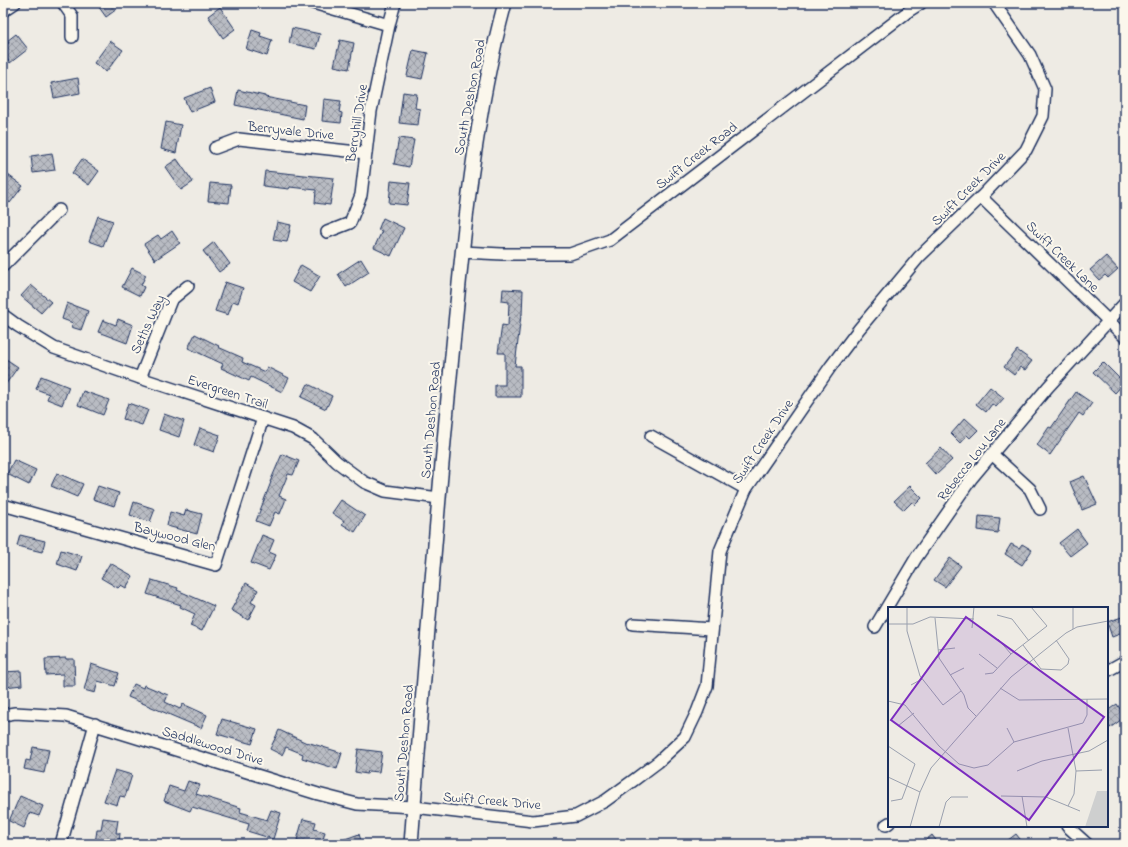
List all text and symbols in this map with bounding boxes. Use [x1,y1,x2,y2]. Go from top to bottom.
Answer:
street label: South Deshon Road [449,37,492,157]
street label: Berryhill Drive [341,82,375,165]
street label: Berryvale Drive [246,116,336,148]
street label: Swift Creek Road [651,117,743,195]
street label: Swift Creek Drive [927,146,1012,231]
street label: Swift Creek Lane [1021,217,1104,298]
street label: Seths Way [125,291,172,358]
street label: South Deshon Road [416,361,447,480]
street label: Evergreen Trail [184,370,270,416]
street label: Swift Creek Drive [727,395,800,488]
street label: Rebecca Lou Lane [933,413,1012,506]
street label: Baywood Glen [130,517,218,559]
inset map [888,607,1108,827]
street label: South Deshon Road [389,684,420,803]
street label: Saddlewood Drive [159,721,267,772]
street label: Swift Creek Drive [442,787,542,816]

